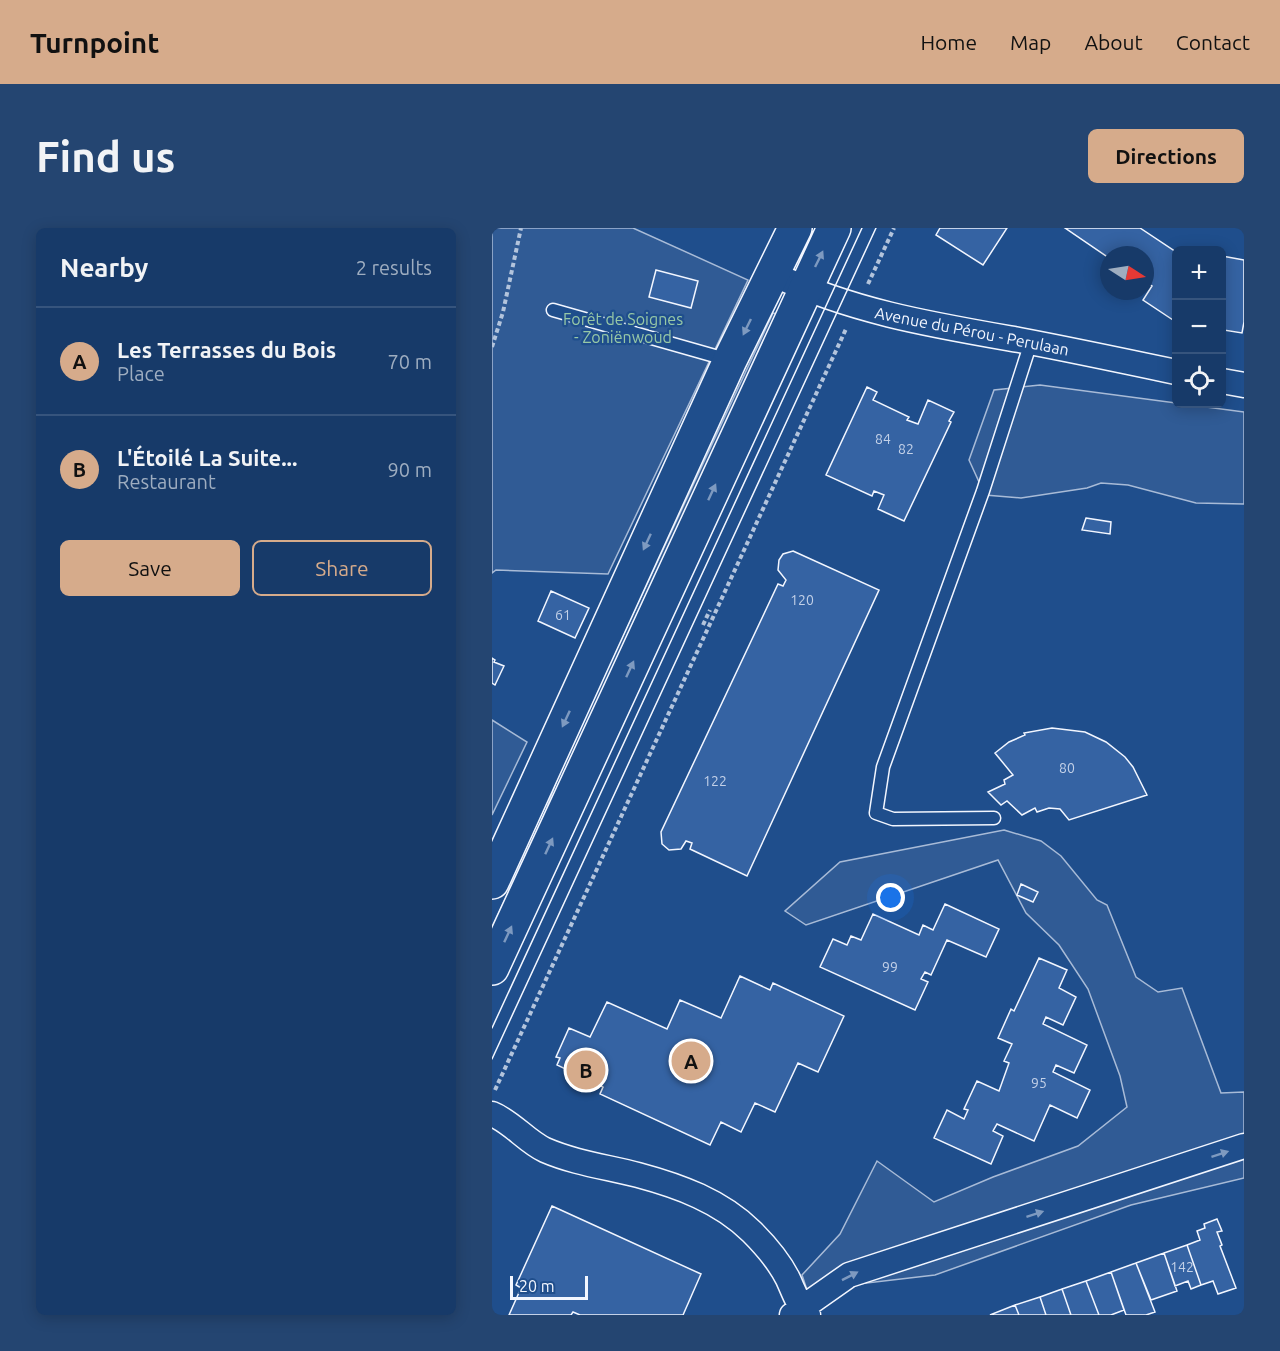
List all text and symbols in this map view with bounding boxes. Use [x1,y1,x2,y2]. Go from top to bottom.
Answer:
text: Turnpoint [30,27,159,58]
text: Home [920,30,977,54]
text: Map [1010,30,1051,54]
text: About [1084,30,1143,54]
text: Contact [1176,30,1250,54]
button: Directions [1088,129,1244,183]
text: Find us [36,133,175,180]
north arrow [1100,246,1154,300]
map controls [1172,246,1226,408]
button: + [1172,246,1226,300]
one-way arrow [815,250,824,267]
text: Nearby [60,253,148,282]
text: 2 results [356,256,432,279]
button: − [1172,300,1226,354]
street label: Avenue du Pérou - Perulaan [873,303,1071,359]
park label: Forêt de Soignes - Zoniënwoud [563,310,683,346]
one-way arrow [742,318,752,335]
text: Les Terrasses du Bois [117,337,336,362]
text: A [72,350,87,373]
text: 70 m [388,350,432,373]
button: locate [1172,354,1226,408]
text: Place [117,362,165,385]
house number: 84 [875,431,891,447]
house number: 82 [898,441,914,457]
text: L'Étoilé La Suite... [117,445,297,470]
text: B [73,458,86,481]
text: 90 m [388,458,432,481]
text: Restaurant [117,470,216,493]
one-way arrow [707,484,716,501]
one-way arrow [642,533,652,551]
button: Save [60,540,240,596]
button: Share [252,540,432,596]
house number: 120 [790,592,814,608]
house number: 61 [555,607,571,623]
one-way arrow [626,661,635,678]
one-way arrow [561,710,570,727]
house number: 80 [1059,760,1075,776]
house number: 122 [703,773,727,789]
one-way arrow [544,838,553,855]
your location [876,883,905,912]
one-way arrow [503,924,513,942]
house number: 99 [882,959,898,975]
pin: A [672,1038,710,1084]
pin: B [566,1048,605,1092]
house number: 95 [1031,1075,1047,1091]
one-way arrow [1211,1149,1229,1158]
one-way arrow [1026,1209,1044,1218]
house number: 142 [1170,1259,1194,1275]
one-way arrow [842,1271,859,1281]
scale bar [510,1273,588,1300]
text: 20 m [519,1277,555,1295]

